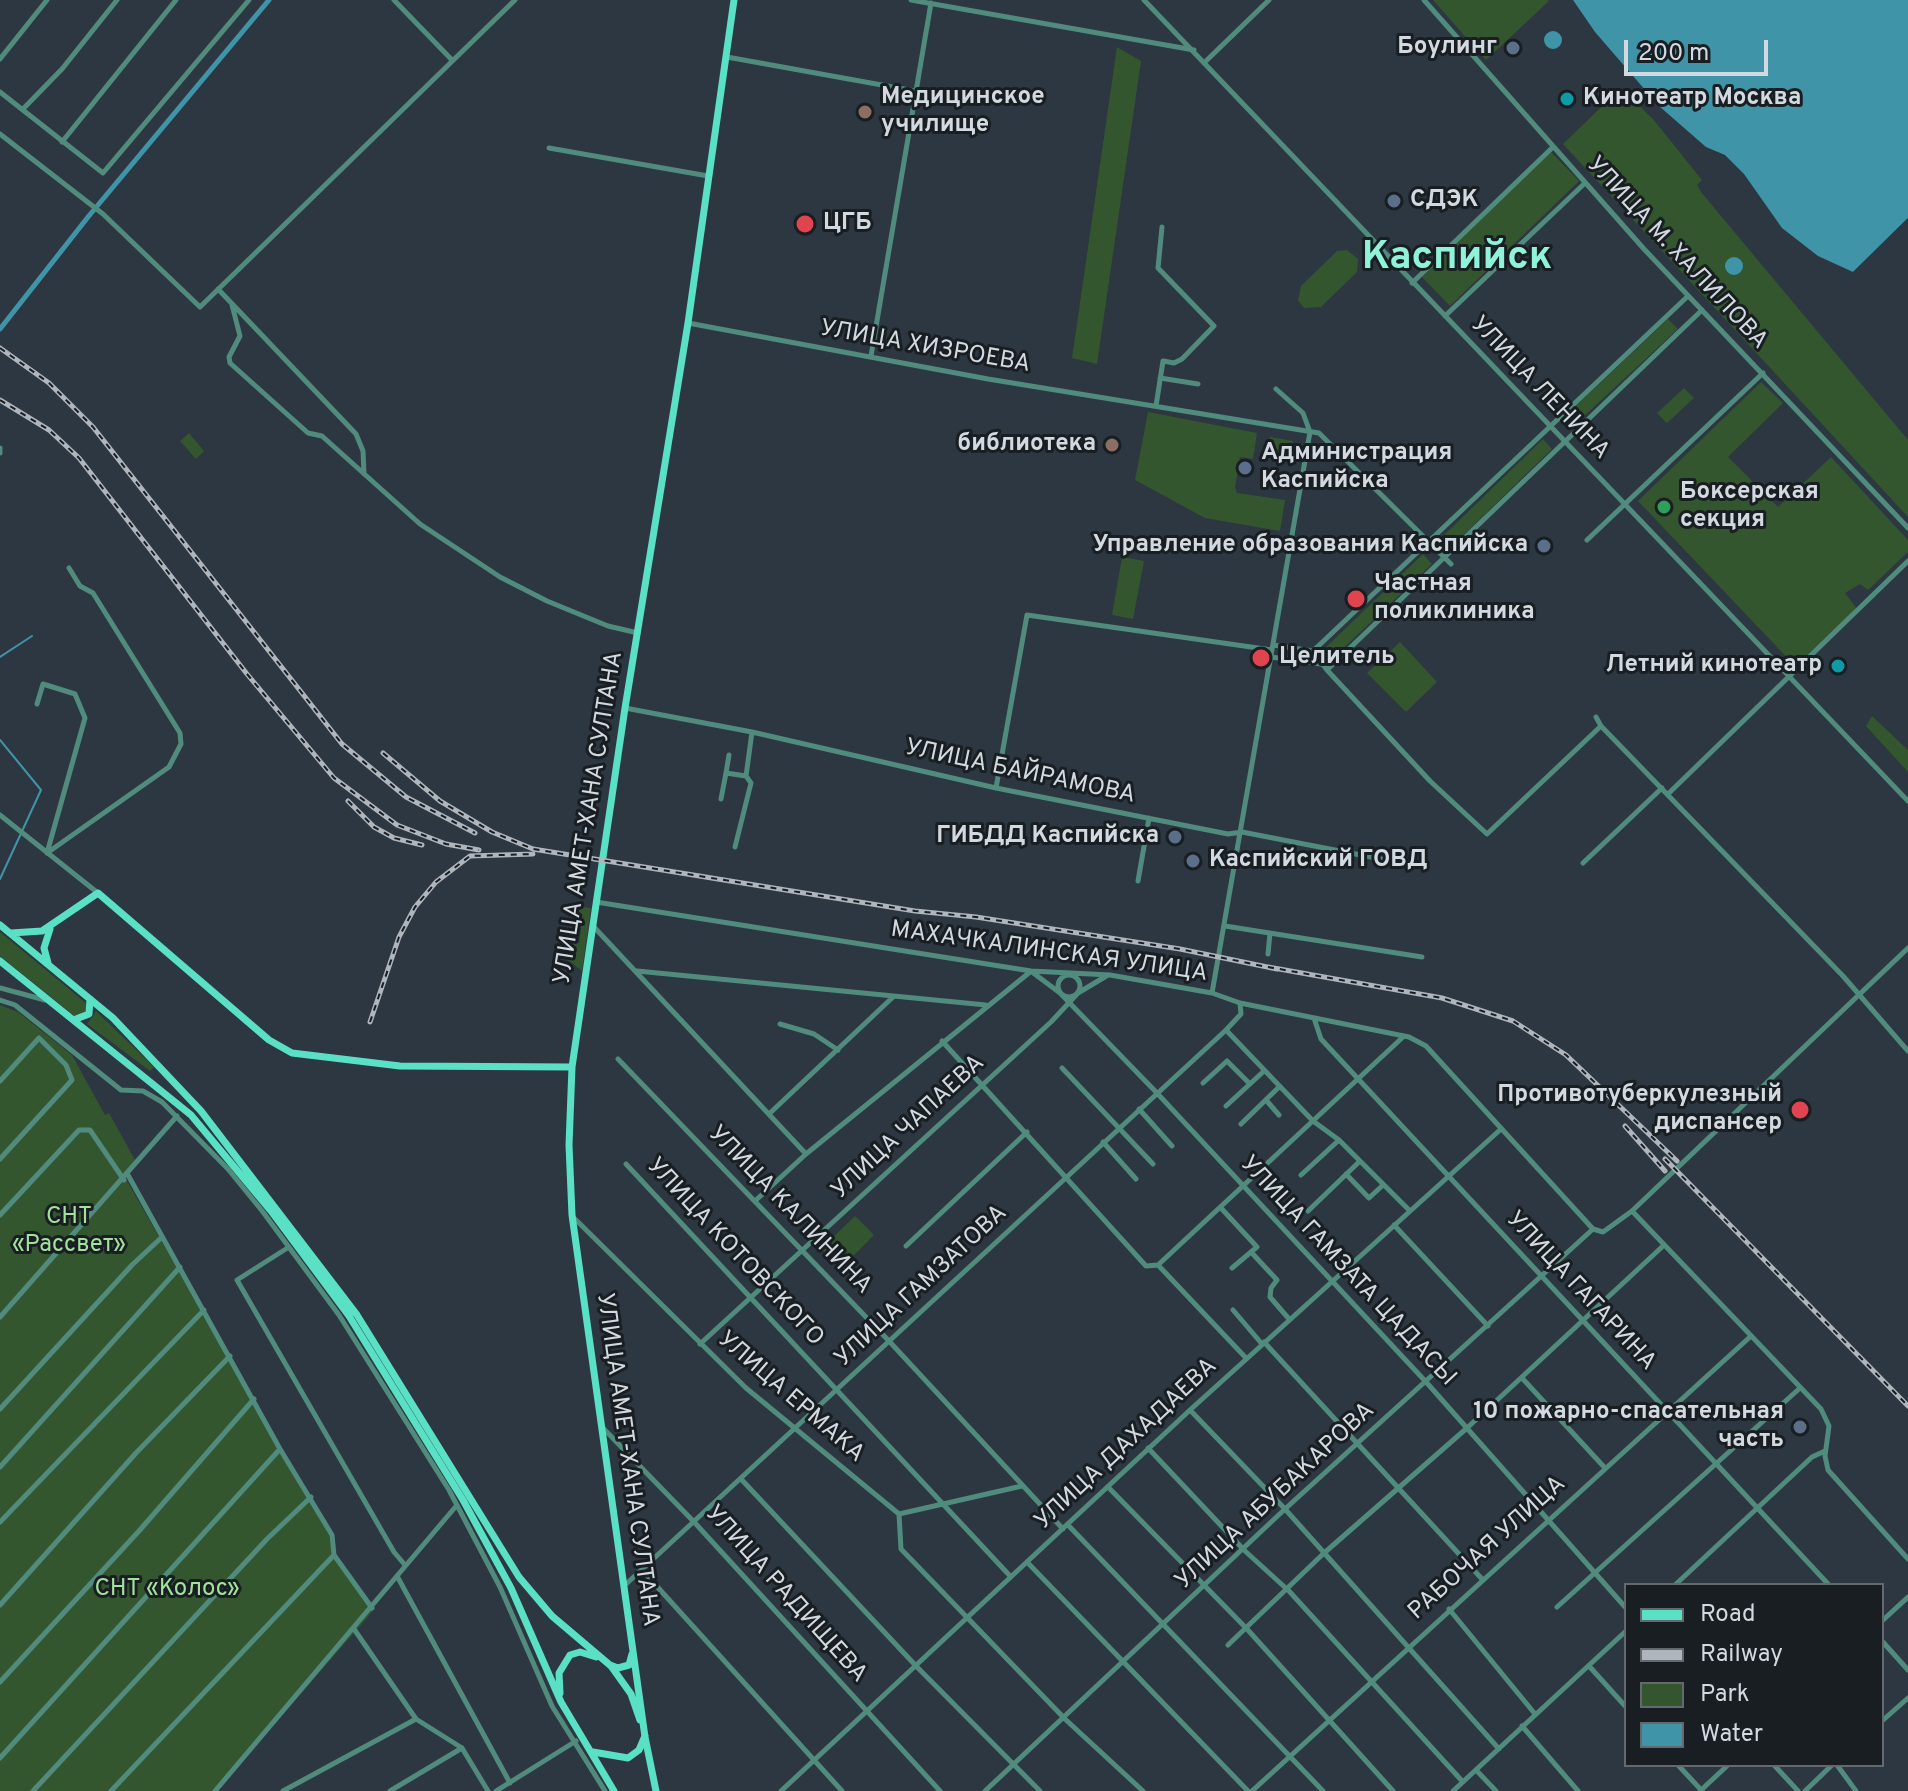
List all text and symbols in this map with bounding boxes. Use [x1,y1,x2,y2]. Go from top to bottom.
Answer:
scale bar [1628,24,1772,74]
place label: Боулинг [1397,34,1497,62]
marker: Боулинг [1504,39,1522,57]
text: 200 m [1638,39,1709,69]
place label: Медицинское училище [881,84,1045,140]
place label: Кинотеатр Москва [1583,85,1801,113]
marker: Кинотеатр Москва [1558,90,1576,108]
marker: Медицинское училище [856,103,874,121]
street label: УЛИЦА М. ХАЛИЛОВА [1579,152,1773,356]
place label: СДЭК [1410,187,1478,215]
marker: СДЭК [1385,192,1403,210]
place label: ЦГБ [823,210,872,238]
marker: ЦГБ [794,213,816,235]
district label: Каспийск [1362,236,1552,284]
street label: УЛИЦА ЛЕНИНА [1463,311,1615,467]
street label: УЛИЦА ХИЗРОЕВА [818,315,1032,381]
place label: библиотека [958,431,1096,459]
marker: библиотека [1103,436,1121,454]
place label: Администрация Каспийска [1261,440,1452,496]
marker: Администрация Каспийска [1236,459,1254,477]
place label: Боксерская секция [1680,479,1819,535]
marker: Боксерская секция [1655,498,1673,516]
place label: Управление образования Каспийска [1092,532,1528,560]
marker: Управление образования Каспийска [1535,537,1553,555]
place label: Частная поликлиника [1374,571,1535,627]
marker: Частная поликлиника [1345,588,1367,610]
place label: Целитель [1279,644,1395,672]
marker: Целитель [1250,647,1272,669]
street label: УЛИЦА АМЕТ-ХАНА СУЛТАНА [549,650,631,986]
place label: Летний кинотеатр [1606,652,1822,680]
marker: Летний кинотеатр [1829,657,1847,675]
street label: УЛИЦА БАЙРАМОВА [902,735,1138,811]
place label: ГИБДД Каспийска [936,823,1159,851]
marker: ГИБДД Каспийска [1166,828,1184,846]
place label: Каспийский ГОВД [1209,847,1427,875]
marker: Каспийский ГОВД [1184,852,1202,870]
street label: МАХАЧКАЛИНСКАЯ УЛИЦА [889,917,1209,989]
street label: УЛИЦА ЧАПАЕВА [827,1050,991,1206]
place label: Противотуберкулезный диспансер [1497,1082,1782,1138]
marker: Противотуберкулезный диспансер [1789,1099,1811,1121]
street label: УЛИЦА КАЛИНИНА [701,1121,877,1301]
street label: УЛИЦА ГАМЗАТА ЦАДАСЫ [1233,1151,1461,1393]
street label: УЛИЦА КОТОВСКОГО [639,1153,829,1353]
street label: УЛИЦА ГАМЗАТОВА [830,1200,1014,1374]
park label: СНТ «Рассвет» [12,1204,126,1260]
street label: УЛИЦА ГАГАРИНА [1499,1206,1661,1378]
street label: УЛИЦА АМЕТ-ХАНА СУЛТАНА [588,1291,664,1629]
street label: УЛИЦА ЕРМАКА [711,1326,869,1470]
street label: УЛИЦА ДАХАДАЕВА [1030,1353,1224,1537]
street label: УЛИЦА АБУБАКАРОВА [1171,1397,1381,1597]
place label: 10 пожарно-спасательная часть [1473,1399,1784,1455]
marker: 10 пожарно-спасательная часть [1791,1418,1809,1436]
street label: РАБОЧАЯ УЛИЦА [1403,1471,1573,1627]
street label: УЛИЦА РАДИЩЕВА [698,1500,872,1690]
park label: СНТ «Колос» [94,1576,240,1604]
legend [1624,1583,1884,1767]
text: Road [1700,1600,1756,1630]
text: Railway [1700,1640,1783,1670]
text: Park [1700,1680,1750,1710]
text: Water [1700,1720,1763,1750]

